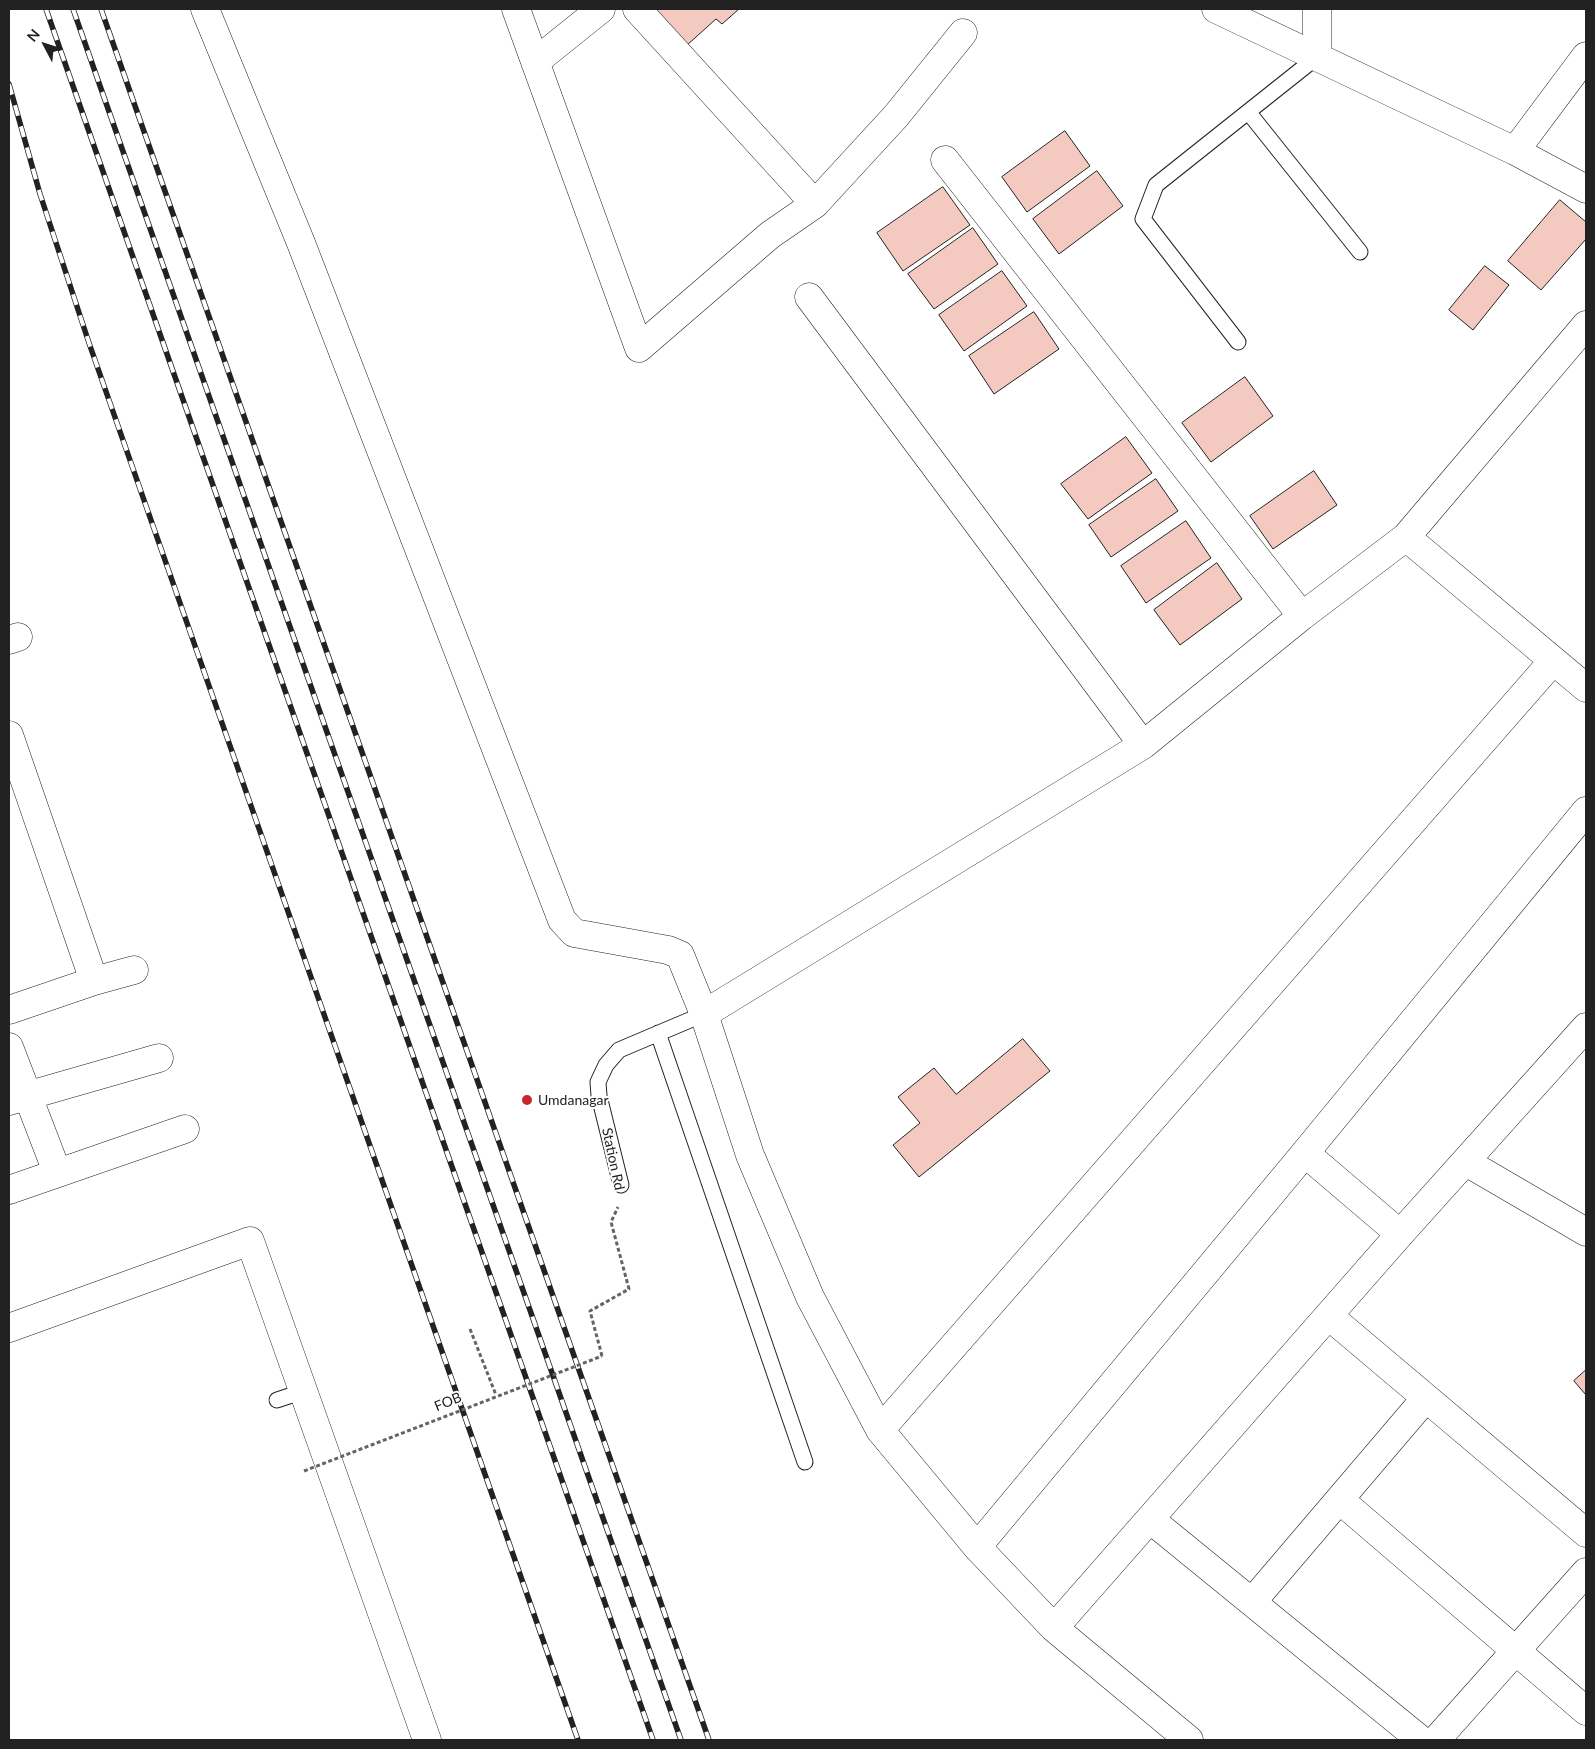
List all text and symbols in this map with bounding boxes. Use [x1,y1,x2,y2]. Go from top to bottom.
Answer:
north arrow [20,20,70,70]
text: N [23,25,43,45]
place label: Umdanagar [538,1092,609,1108]
marker: Umdanagar [520,1093,534,1107]
street label: Station Rd [598,1126,628,1192]
street label: FOB [432,1389,464,1415]

